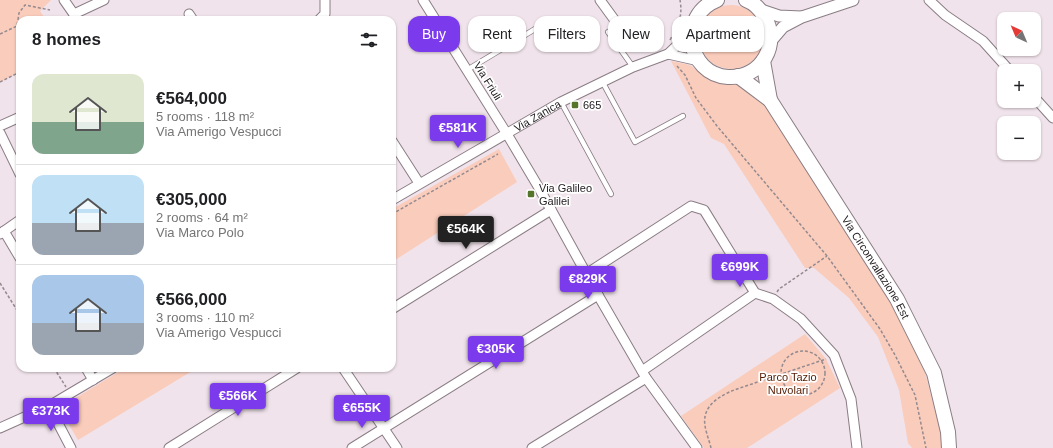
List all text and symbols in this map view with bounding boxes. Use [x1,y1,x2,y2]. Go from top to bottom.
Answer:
north arrow [997,12,1041,56]
map controls [997,12,1041,160]
chip: Buy [408,16,460,52]
chip: Rent [468,16,526,52]
chip: Filters [534,16,600,52]
chip: New [608,16,664,52]
chip: Apartment [672,16,764,52]
icon: filters [358,29,380,51]
text: 8 homes [32,30,101,49]
street label: Via Friuli [472,60,504,102]
button: + [997,64,1041,108]
text: €564,000 [156,89,227,108]
icon: home [64,90,112,138]
street label: Via Zanica [512,97,564,134]
place label: 665 [583,99,601,111]
marker: 665 [570,100,580,110]
text: 5 rooms · 118 m² [156,109,254,124]
pin: €581K [430,115,486,149]
button: − [997,116,1041,160]
text: €581K [439,120,477,135]
text: Via Amerigo Vespucci [156,124,282,139]
place label: Via Galileo Galilei [539,182,592,207]
marker: Via Galileo Galilei [526,189,536,199]
text: €305,000 [156,190,227,209]
icon: home [64,191,112,239]
text: 2 rooms · 64 m² [156,210,248,225]
street label: Via Circonvallazione Est [840,214,912,321]
pin: €564K [438,216,494,250]
text: €564K [447,221,485,236]
text: Via Marco Polo [156,225,244,240]
pin: €699K [712,254,768,288]
text: €699K [721,259,759,274]
pin: €829K [560,266,616,300]
text: €829K [569,271,607,286]
text: €566,000 [156,290,227,309]
icon: home [64,291,112,339]
text: 3 rooms · 110 m² [156,310,254,325]
text: Via Amerigo Vespucci [156,325,282,340]
pin: €305K [468,336,524,370]
text: €305K [477,341,515,356]
park label: Parco Tazio Nuvolari [759,371,817,396]
pin: €566K [210,383,266,417]
text: €566K [219,388,257,403]
pin: €655K [334,395,390,429]
pin: €373K [23,398,79,432]
text: €655K [343,400,381,415]
text: €373K [32,403,70,418]

